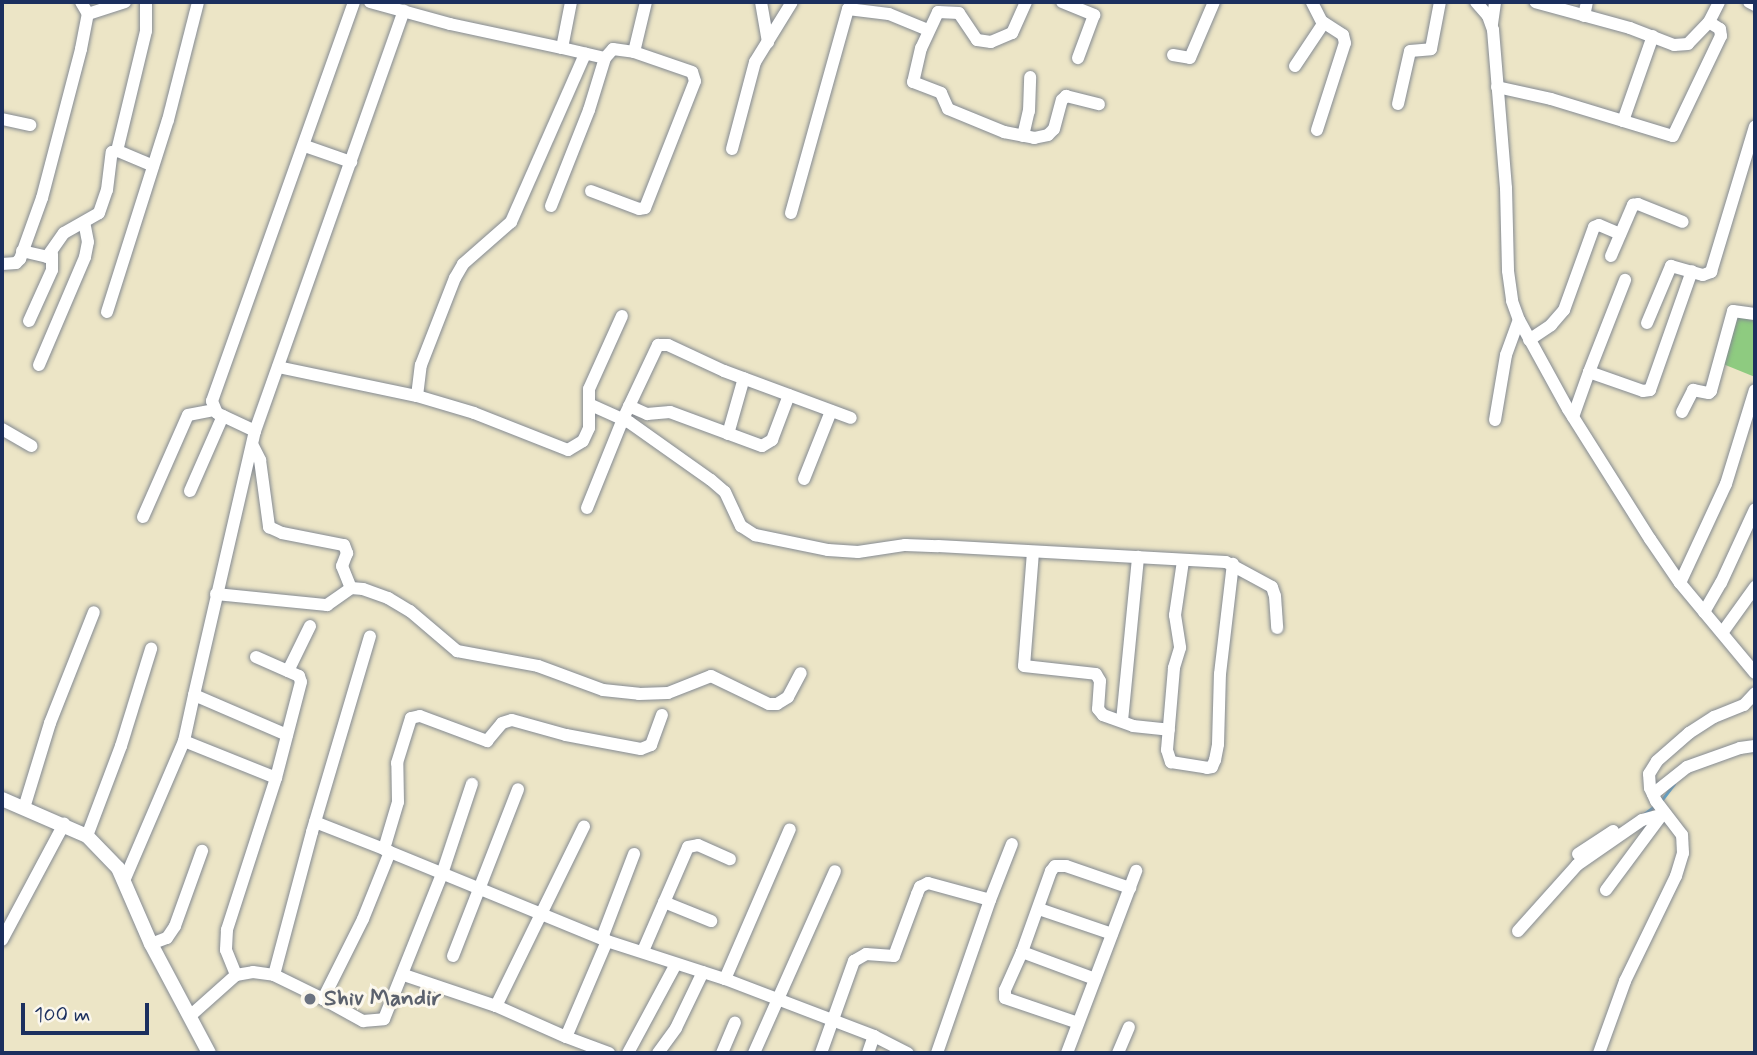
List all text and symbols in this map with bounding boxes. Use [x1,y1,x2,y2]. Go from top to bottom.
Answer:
place label: Shiv Mandir [324,985,442,1013]
scale bar [24,988,152,1032]
marker: Shiv Mandir [302,991,318,1007]
text: 100 m [34,1001,90,1029]

